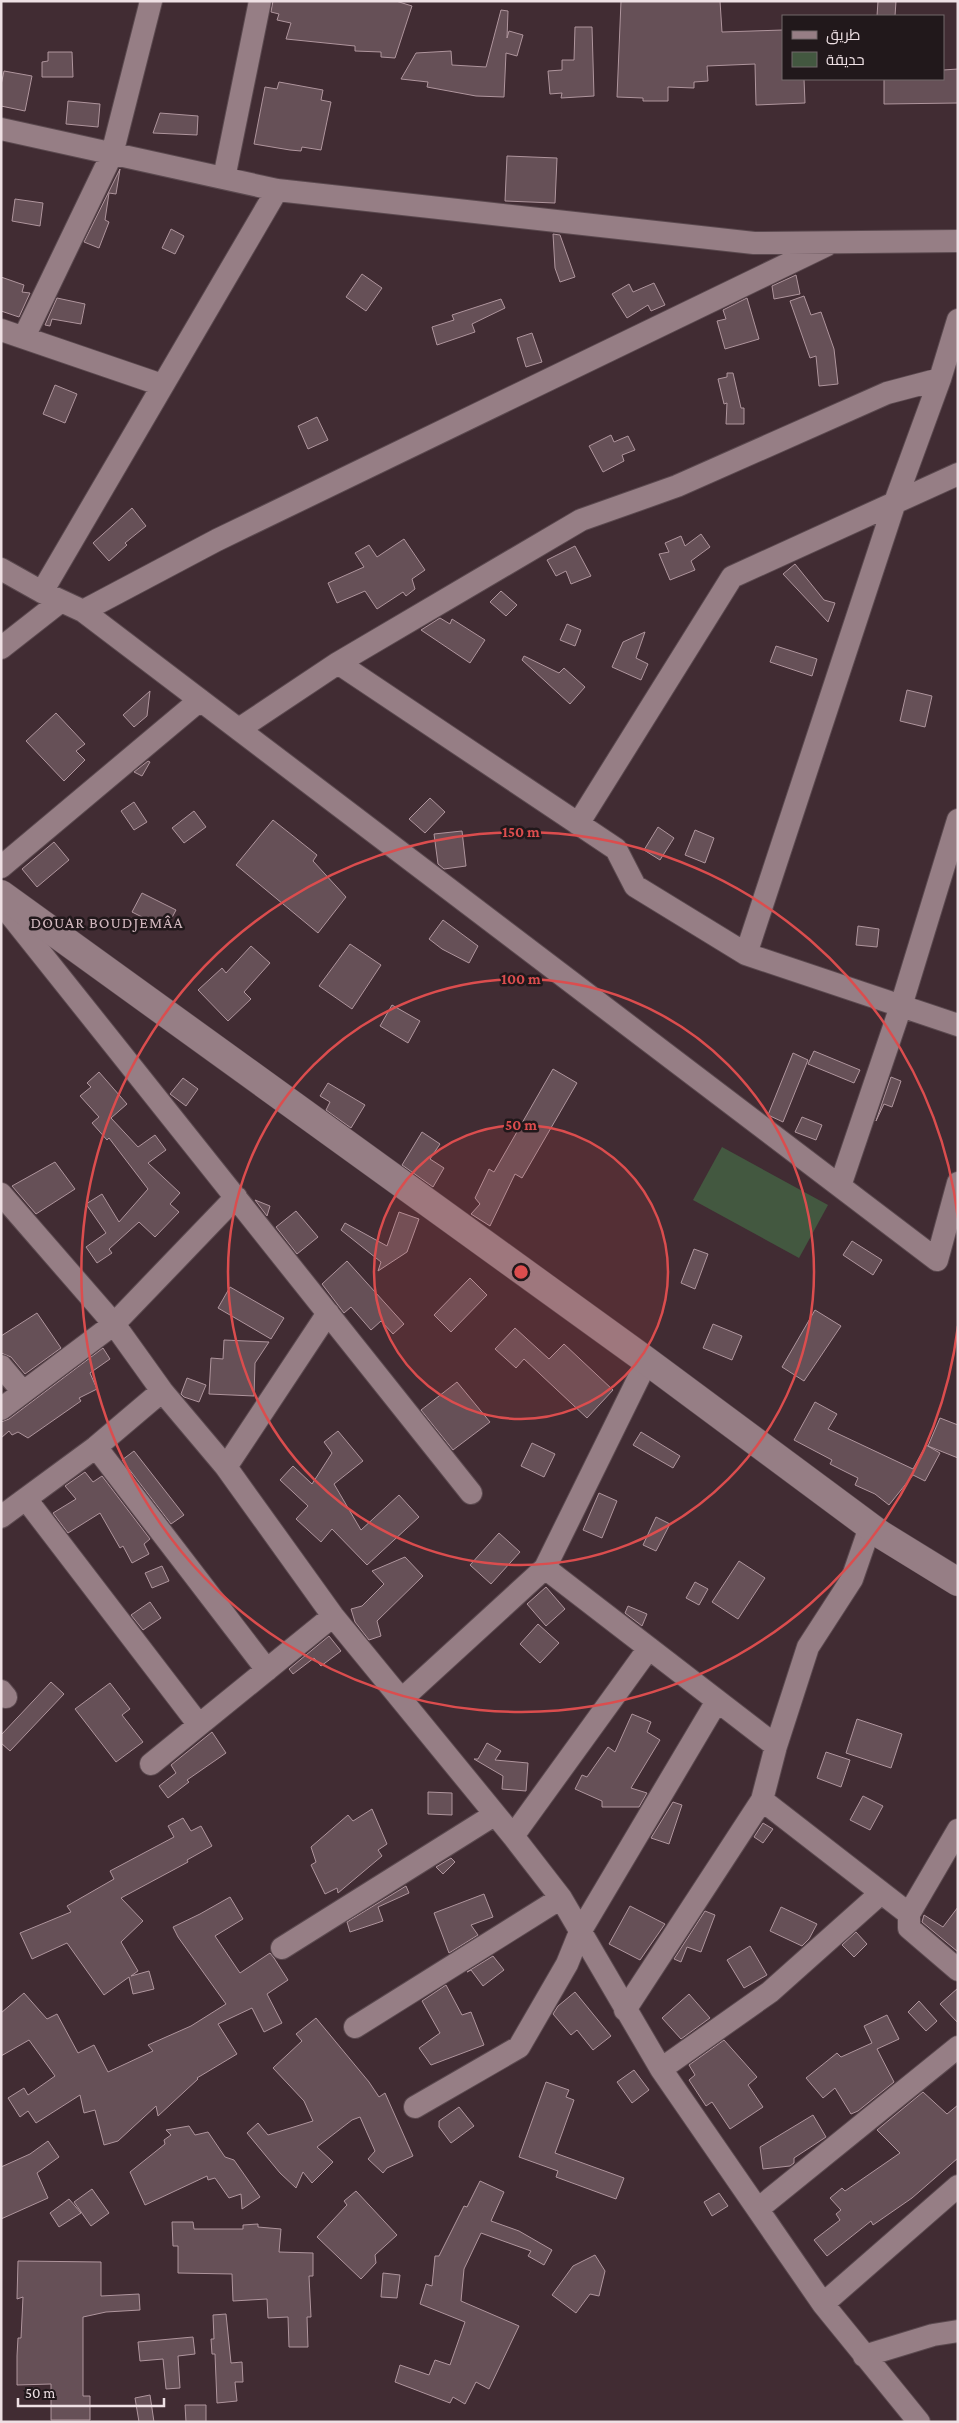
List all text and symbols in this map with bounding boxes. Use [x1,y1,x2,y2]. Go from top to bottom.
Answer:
legend [782,15,944,80]
text: طريق [826,27,860,45]
text: حديقة [826,52,865,68]
text: 150 m [502,824,540,840]
district label: DOUAR BOUDJEMÂA [31,914,183,932]
text: 100 m [501,971,541,987]
text: 50 m [505,1117,537,1133]
centre of rings [512,1263,530,1281]
scale bar [18,2376,164,2408]
text: 50 m [25,2385,55,2401]

